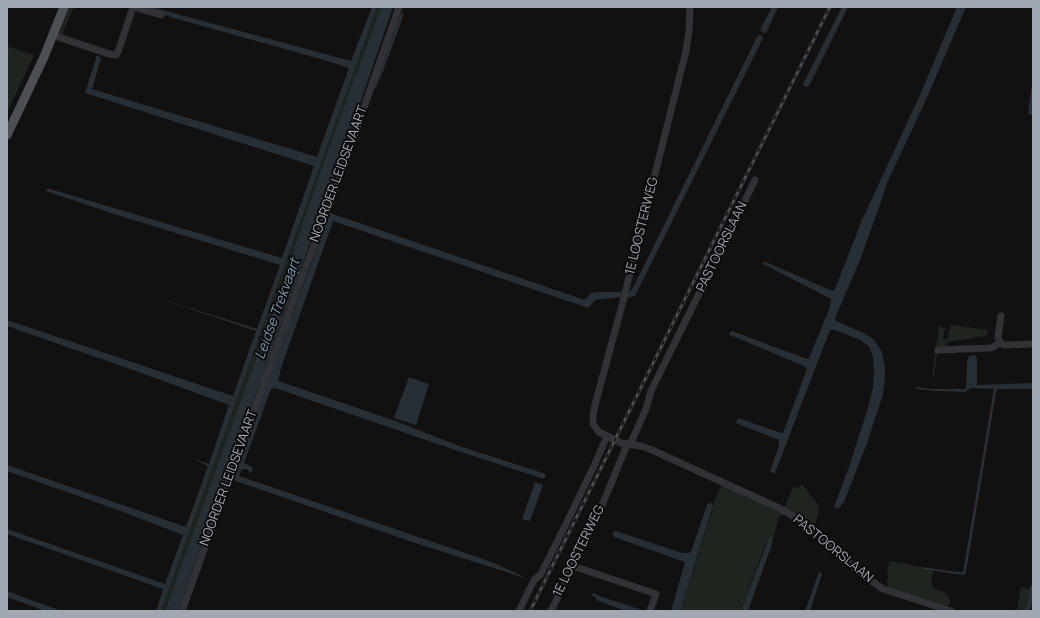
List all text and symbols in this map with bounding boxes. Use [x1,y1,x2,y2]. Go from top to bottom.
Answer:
street label: NOORDER LEIDSEVAART [307,104,371,244]
street label: 1E LOOSTERWEG [622,176,662,276]
street label: PASTOORSLAAN [693,199,751,295]
water label: Leidse Trekvaart [252,256,304,362]
street label: NOORDER LEIDSEVAART [197,408,261,548]
street label: 1E LOOSTERWEG [550,503,608,599]
street label: PASTOORSLAAN [790,512,876,586]

